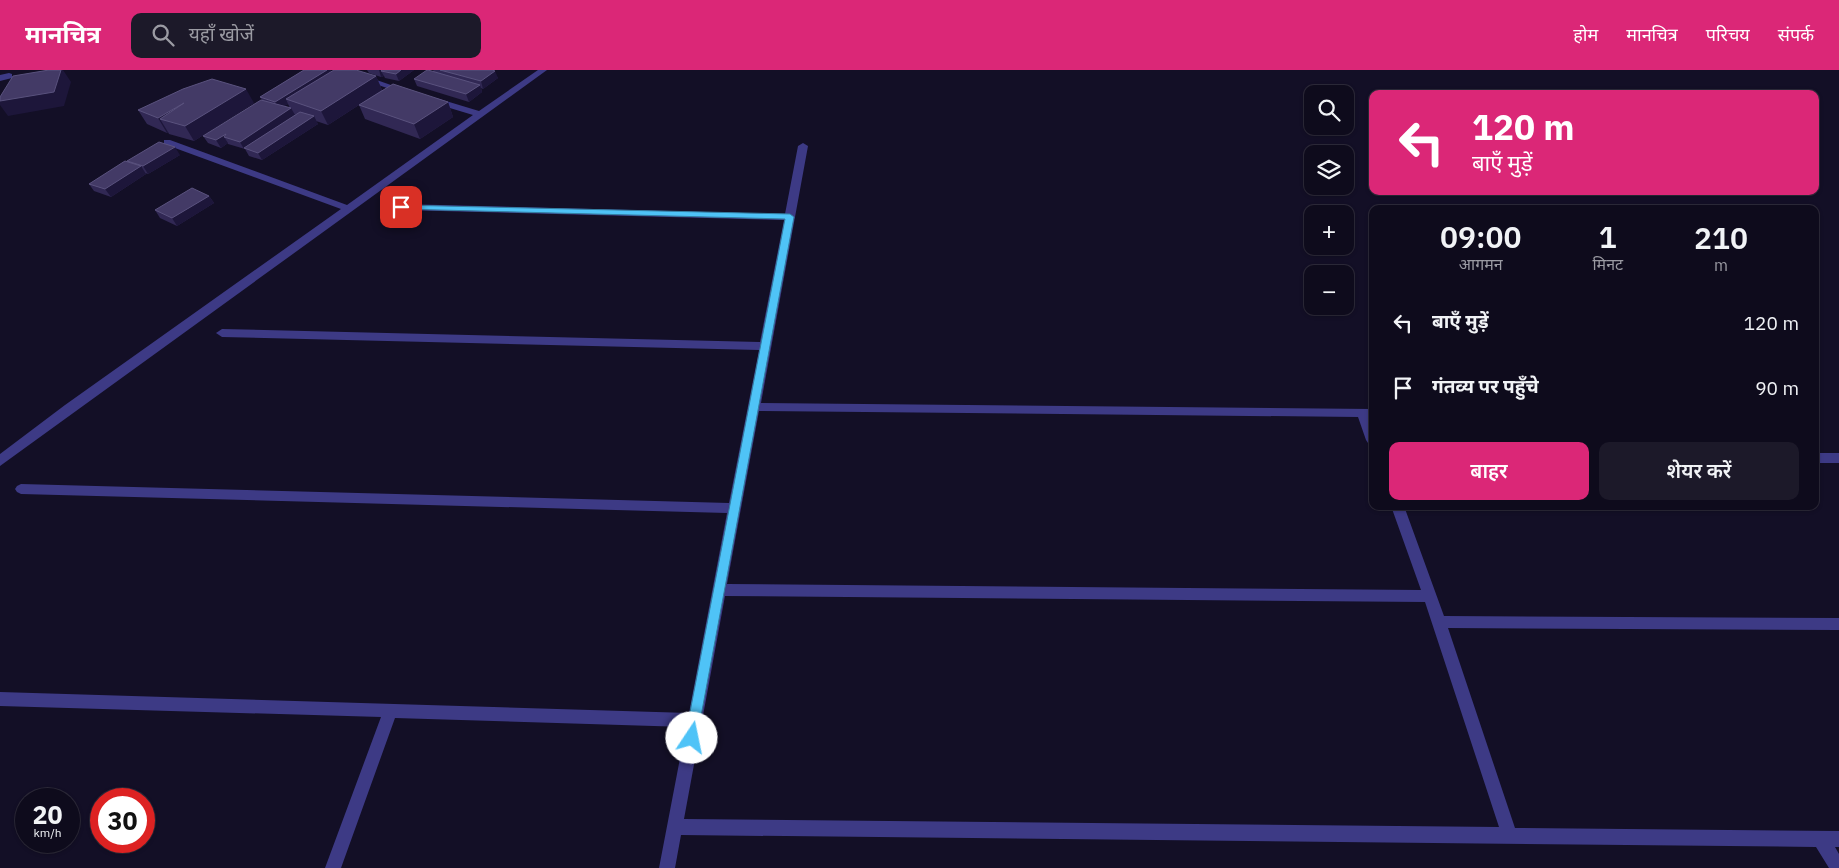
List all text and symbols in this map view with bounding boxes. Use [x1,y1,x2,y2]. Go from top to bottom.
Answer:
search box [131,13,481,58]
text: मानचित्र [25,18,101,50]
icon: search [149,21,177,49]
text: यहाँ खोजें [189,22,254,46]
text: होम [1573,23,1598,46]
text: मानचित्र [1626,23,1678,46]
text: परिचय [1706,23,1750,46]
text: संपर्क [1778,23,1814,46]
map controls [1304,85,1354,315]
button: search [1304,85,1354,135]
text: 120 m [1472,104,1575,150]
icon: left [1389,110,1454,175]
button: layers [1304,145,1354,195]
text: बाएँ मुड़ें [1472,148,1533,177]
pin [380,186,422,228]
icon: arrive [387,193,415,221]
button: + [1304,205,1354,255]
text: 09:00 [1440,217,1522,256]
text: 1 [1599,217,1617,256]
text: 210 [1694,218,1748,257]
text: आगमन [1459,254,1503,274]
text: मिनट [1592,254,1623,274]
text: m [1714,255,1728,275]
button: − [1304,265,1354,315]
icon: left [1389,309,1417,337]
text: बाएँ मुड़ें [1432,309,1489,333]
text: 120 m [1744,311,1799,335]
icon: arrive [1389,374,1417,402]
text: गंतव्य पर पहुँचे [1432,374,1539,398]
text: 90 m [1755,376,1799,400]
button: बाहर [1389,442,1589,500]
button: शेयर करें [1599,442,1799,500]
position arrow [665,711,717,763]
speed limit sign: 30 [90,788,155,853]
text: 20 [32,798,63,831]
text: km/h [33,825,62,840]

